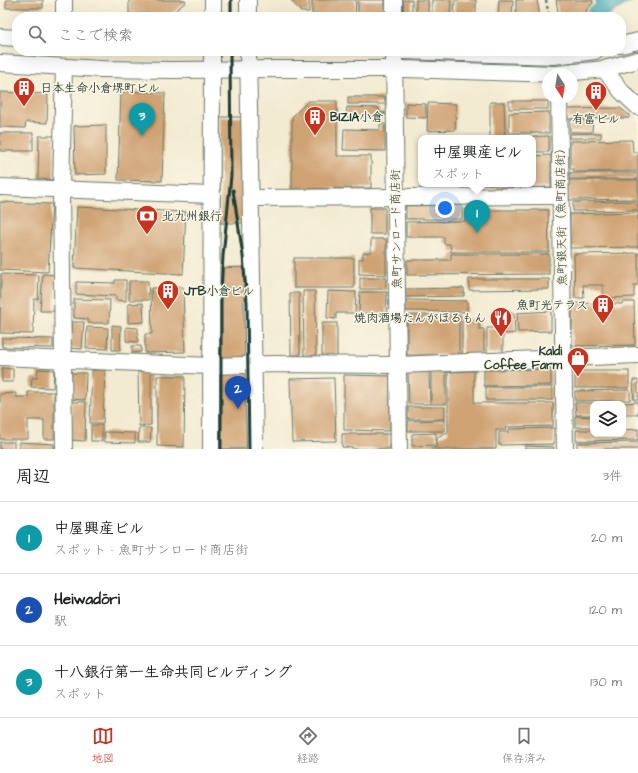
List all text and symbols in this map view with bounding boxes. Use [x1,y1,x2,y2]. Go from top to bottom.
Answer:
search box [12,12,626,56]
icon: search [26,23,48,45]
text: ここで検索 [58,25,133,46]
north arrow [542,68,578,104]
building icon: 日本生命小倉堺町ビル [11,75,37,108]
building icon: 有富ビル [583,79,609,112]
place label: 日本生命小倉堺町ビル [40,80,160,97]
pin: 3 [129,103,155,136]
building icon: BIZIA小倉 [302,104,328,137]
place label: BIZIA小倉 [330,109,383,126]
place label: 有富ビル [572,111,620,128]
popup [418,135,536,187]
text: 中屋興産ビル [432,142,522,163]
street label: 魚町銀天街（魚町商店街） [552,142,571,286]
text: スポット [432,165,484,183]
street label: 魚町サンロード商店街 [387,169,406,289]
your location [435,198,455,218]
pin: 1 [464,200,490,233]
bank icon: 北九州銀行 [134,203,160,236]
place label: 北九州銀行 [162,208,222,225]
building icon: JTB小倉ビル [155,278,181,311]
place label: JTB小倉ビル [183,283,254,300]
building icon: 魚町光テラス [590,292,616,325]
place label: 魚町光テラス [516,297,588,314]
restaurant icon: 焼肉酒場たんがほるもん [488,305,514,338]
place label: 焼肉酒場たんがほるもん [354,310,486,327]
place label: Kaldi Coffee Farm [484,343,563,374]
shop icon: Kaldi Coffee Farm [565,345,591,378]
pin: 2 [225,376,251,409]
map controls [590,401,626,437]
button: layers [590,401,626,437]
text: 周辺 [16,465,50,489]
text: 3件 [602,467,622,485]
text: 中屋興産ビル [54,518,144,539]
text: 1 [28,529,30,547]
text: 20 m [591,529,622,547]
text: スポット · 魚町サンロード商店街 [54,541,248,559]
text: Heiwadōri [54,589,120,610]
text: 2 [25,601,33,619]
text: 120 m [589,601,622,619]
text: 駅 [54,612,67,630]
text: 十八銀行第一生命共同ビルディング [54,662,292,683]
text: 3 [26,673,32,691]
text: 130 m [590,673,622,691]
text: スポット [54,685,106,703]
tab: 地図 [92,725,114,766]
tab: 経路 [297,725,319,766]
tab: 保存済み [502,725,546,766]

